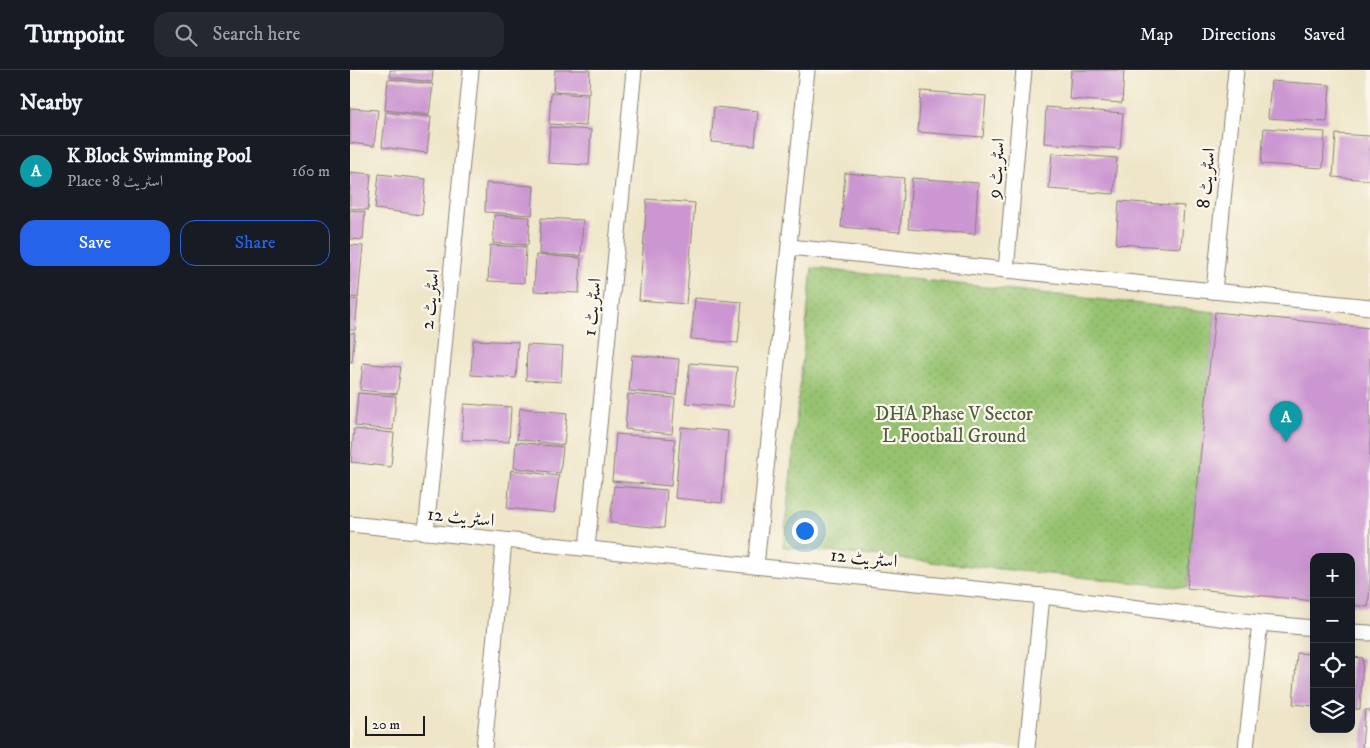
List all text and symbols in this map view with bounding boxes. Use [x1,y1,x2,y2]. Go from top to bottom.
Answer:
search box [154,12,504,57]
text: Turnpoint [25,20,124,50]
icon: search [172,21,200,49]
text: Search here [212,23,300,46]
text: Map [1140,24,1173,46]
text: Directions [1201,24,1276,46]
text: Saved [1304,24,1345,46]
text: Nearby [20,90,82,116]
street label: اسٹریٹ 9 [982,137,1011,200]
text: K Block Swimming Pool [67,145,251,168]
street label: اسٹریٹ 8 [1192,147,1221,210]
text: A [31,161,41,181]
text: 160 m [292,161,330,181]
text: Place · اسٹریٹ 8 [67,171,163,191]
button: Save [20,220,170,266]
button: Share [180,220,330,266]
street label: اسٹریٹ 2 [416,268,445,331]
street label: اسٹریٹ 1 [578,277,607,337]
pin: A [1270,401,1302,442]
park label: DHA Phase V Sector L Football Ground [875,403,1033,448]
street label: اسٹریٹ 12 [426,503,496,532]
your location [792,518,818,544]
street label: اسٹریٹ 12 [829,544,899,573]
map controls [1310,553,1355,733]
button: + [1310,553,1355,598]
button: − [1310,598,1355,643]
button: locate [1310,643,1355,688]
button: layers [1310,688,1355,733]
scale bar [365,713,425,736]
text: 20 m [372,716,400,734]

